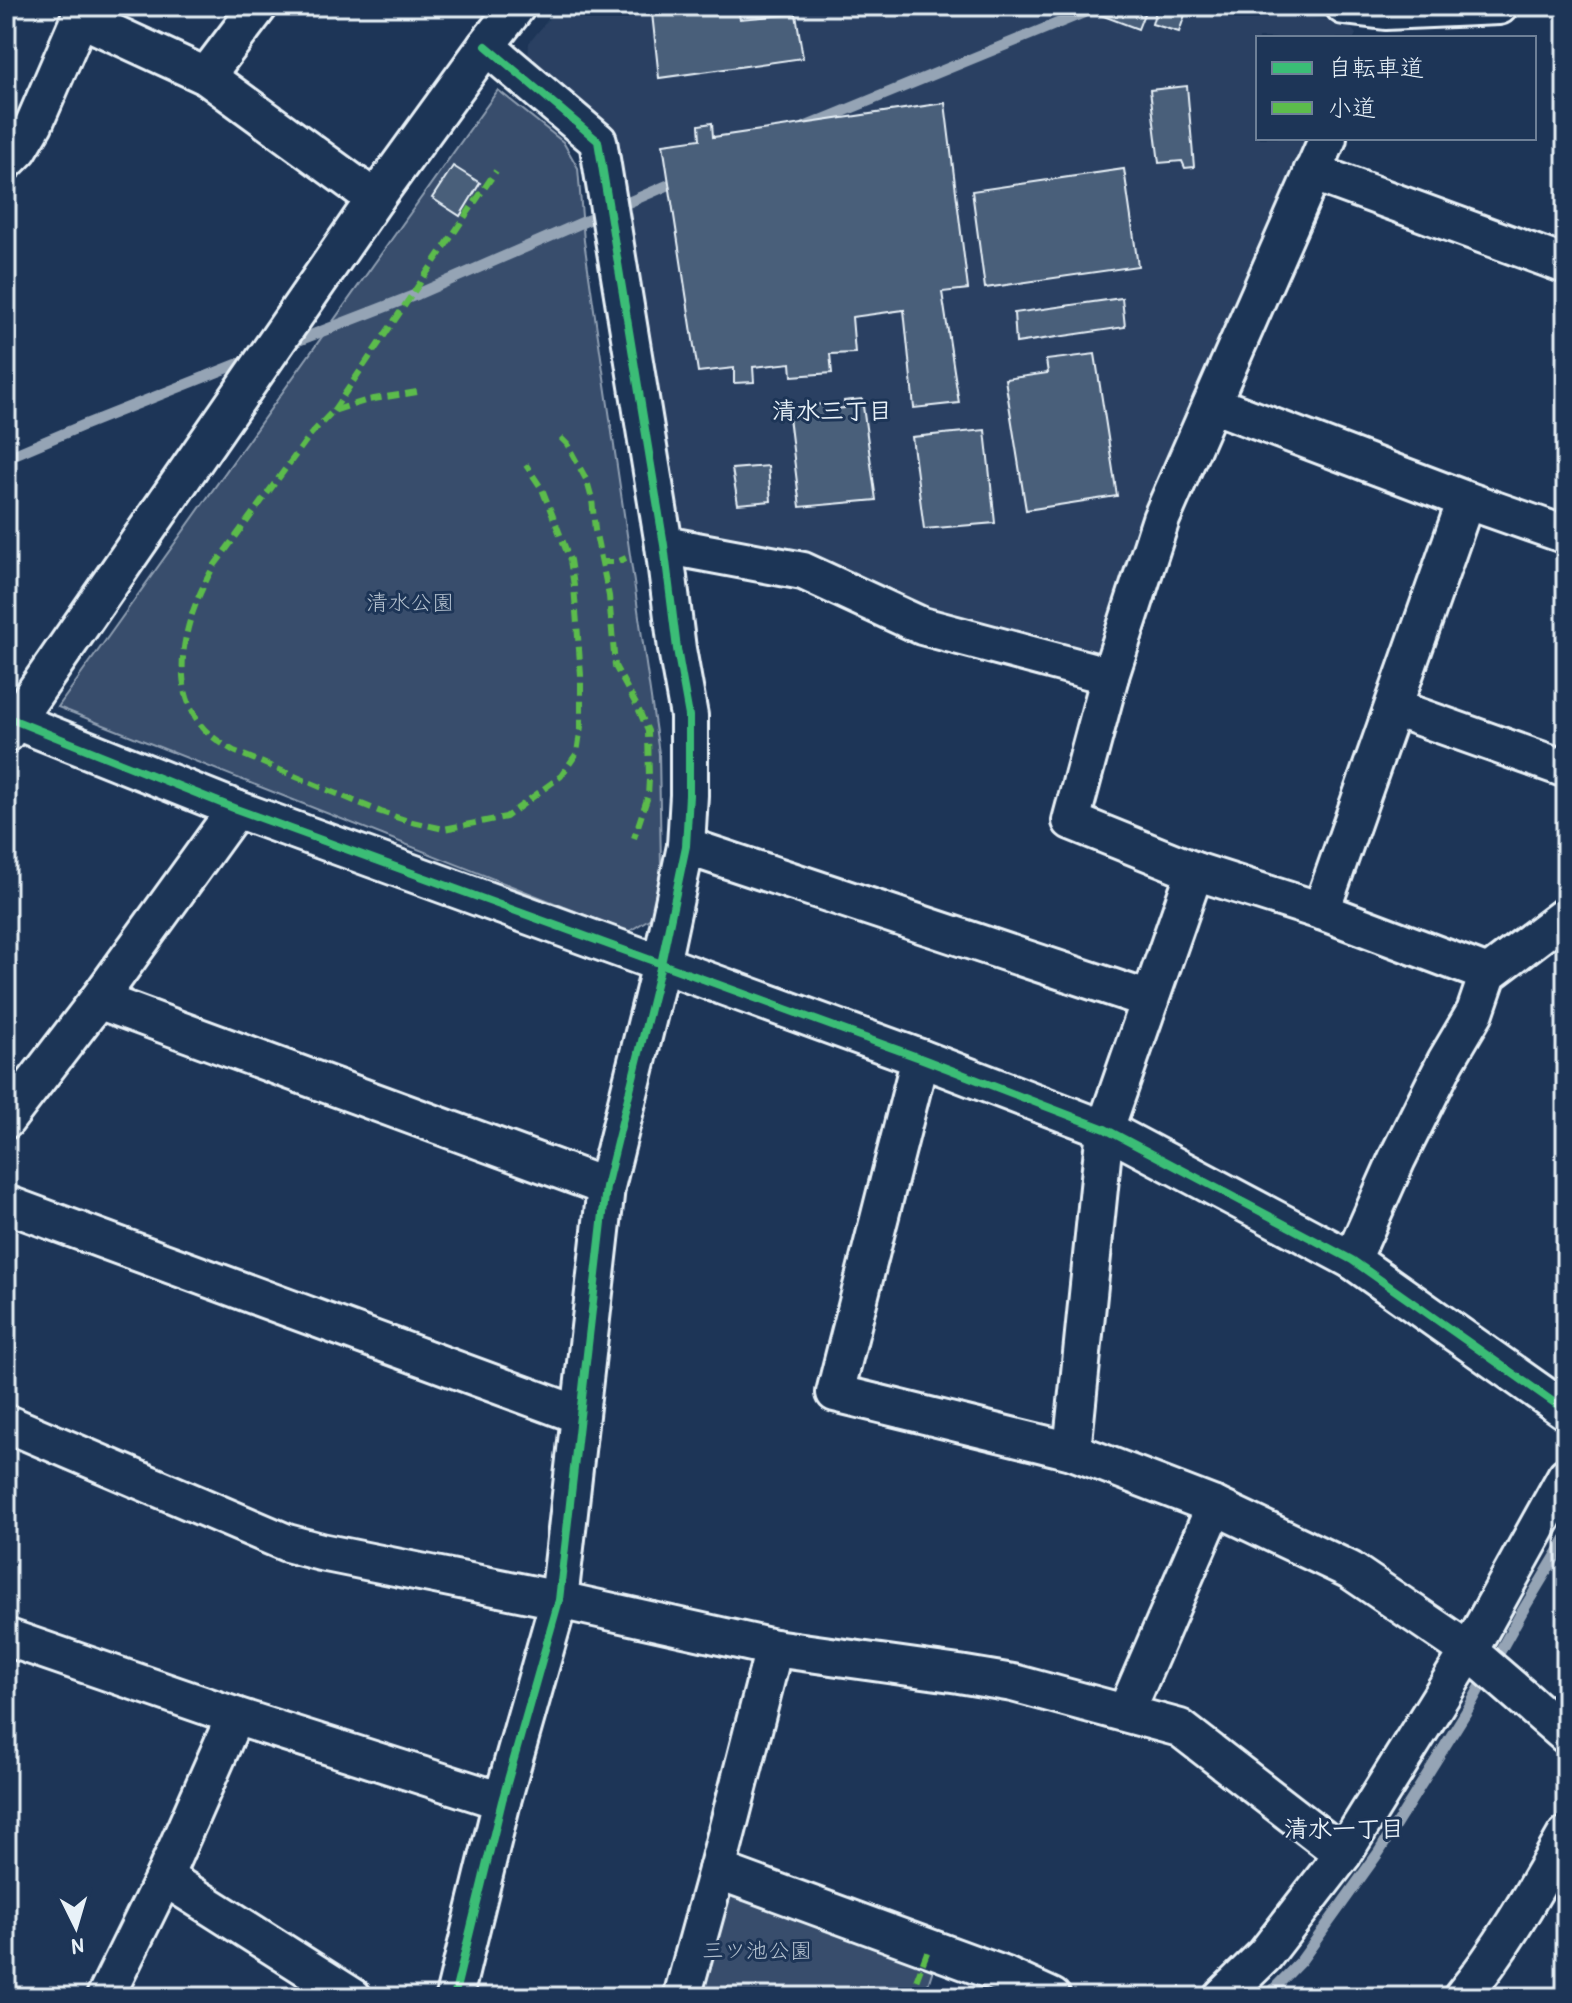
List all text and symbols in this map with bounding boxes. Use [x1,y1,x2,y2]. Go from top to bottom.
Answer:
legend [1256,36,1536,140]
text: 自転車道 [1328,51,1424,83]
text: 小道 [1328,91,1376,123]
district label: 清水三丁目 [772,394,892,426]
park label: 清水公園 [366,587,454,617]
district label: 清水一丁目 [1284,1812,1404,1844]
north arrow [36,1887,116,1967]
text: N [70,1931,85,1962]
park label: 三ツ池公園 [702,1935,812,1965]

